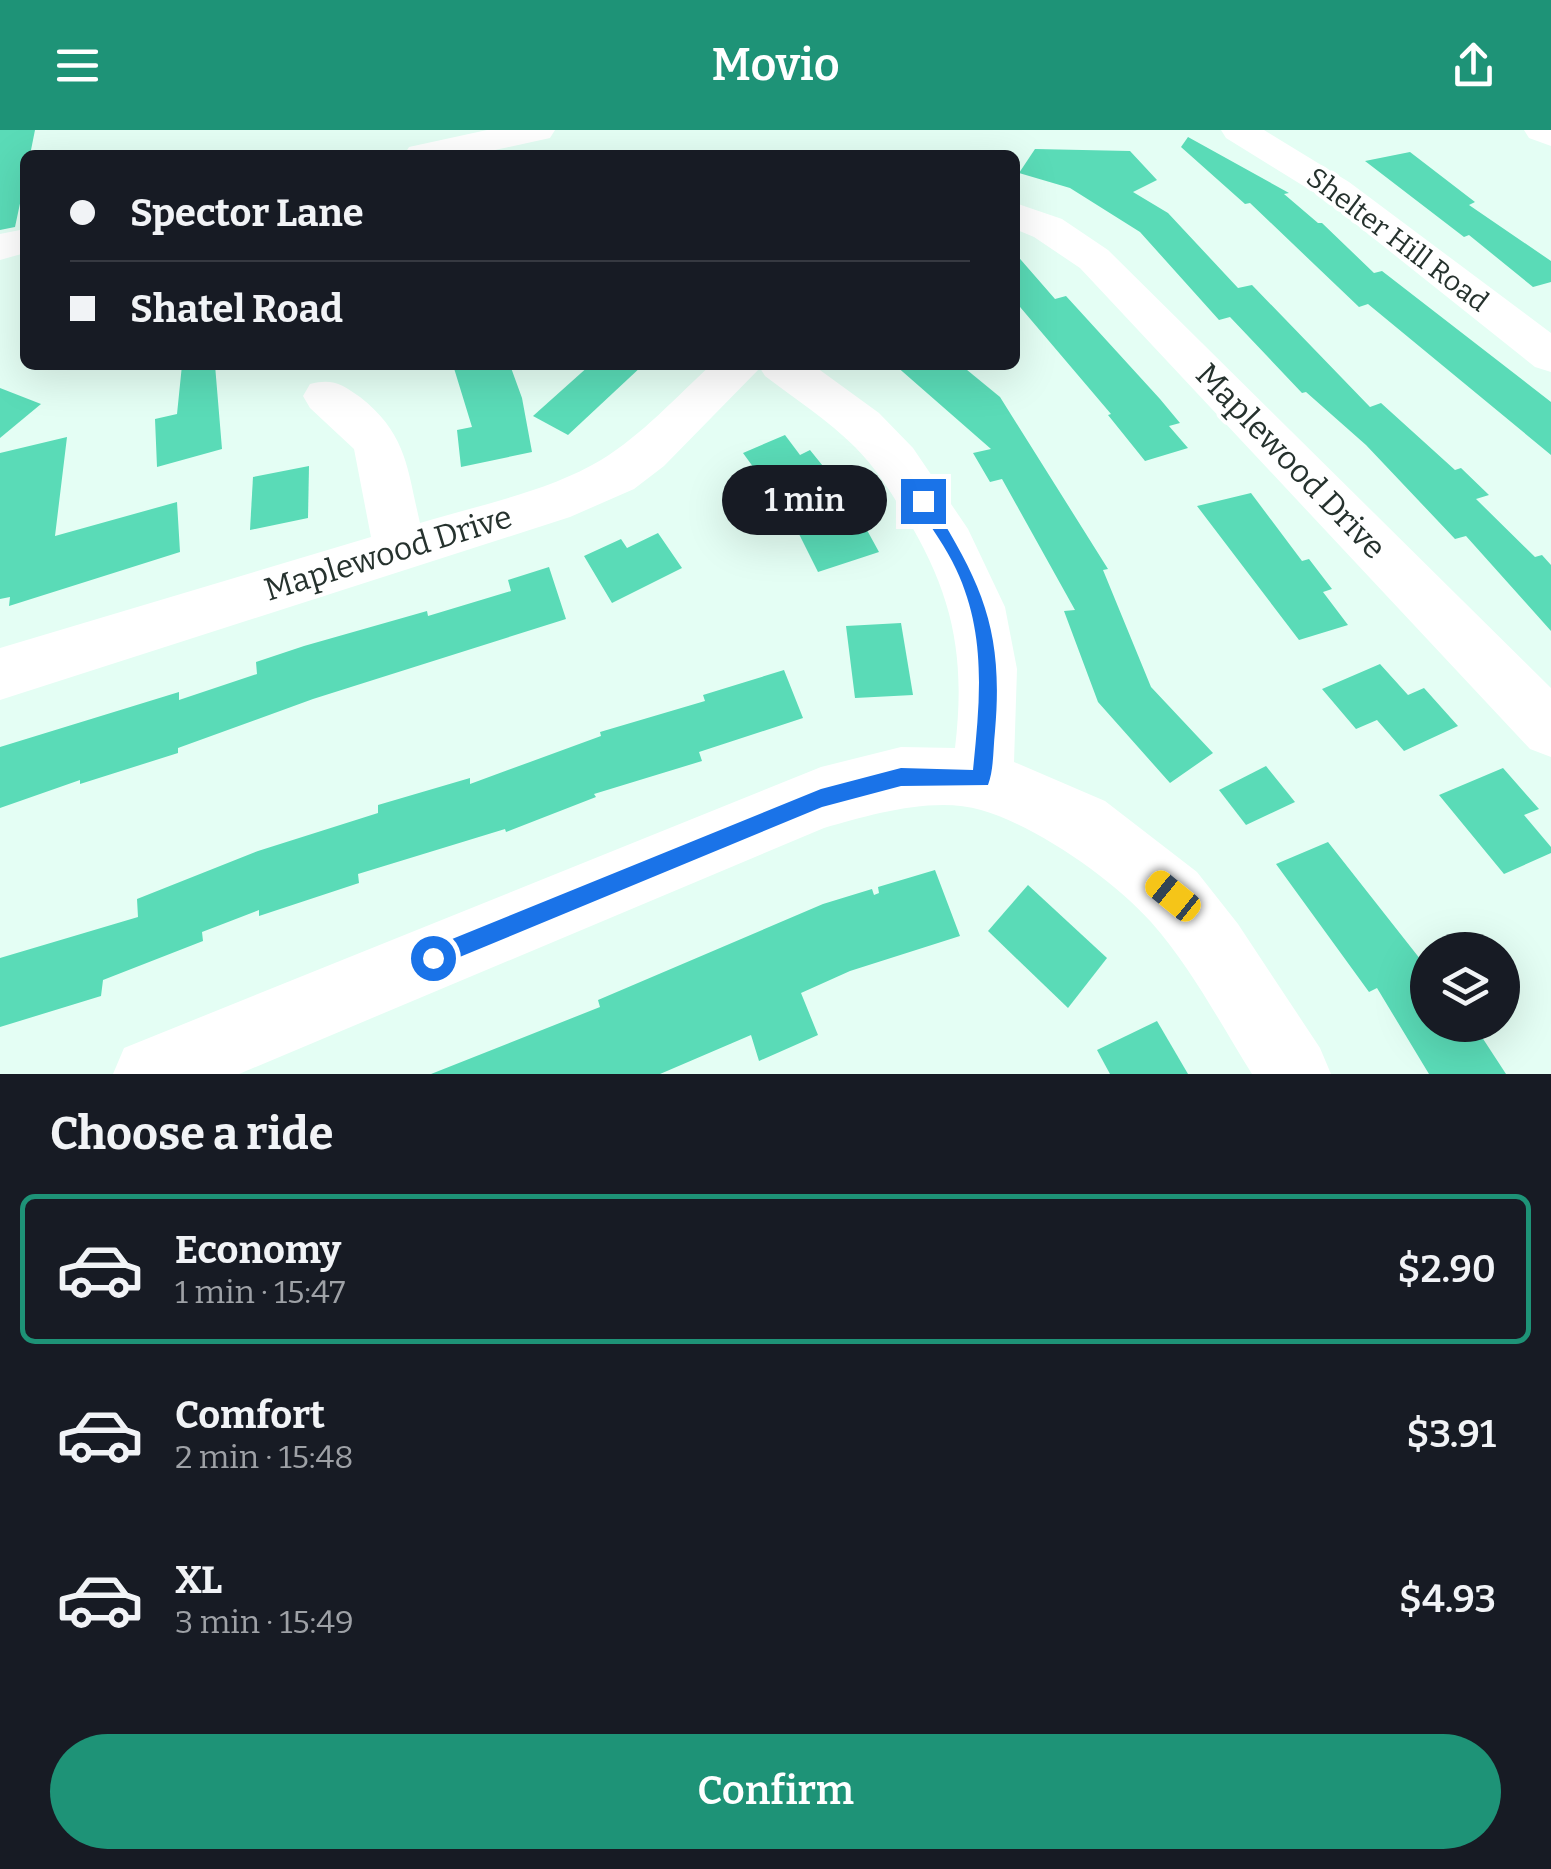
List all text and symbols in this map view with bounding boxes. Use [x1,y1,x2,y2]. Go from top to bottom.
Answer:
icon: menu [50,38,105,93]
text: Movio [711,38,840,92]
icon: share [1446,38,1501,93]
street label: Shelter Hill Road [1300,160,1495,318]
text: Spector Lane [130,190,364,236]
text: Shatel Road [130,286,343,332]
street label: Maplewood Drive [1188,355,1394,567]
callout: 1 min [723,466,888,536]
route end [901,479,946,524]
text: 1 min [764,481,845,519]
street label: Maplewood Drive [260,497,516,609]
car [1140,865,1206,927]
map controls [1410,932,1520,1042]
button: layers [1410,932,1520,1042]
route start [411,936,456,981]
text: Choose a ride [50,1107,333,1161]
icon: car [55,1224,145,1314]
text: Economy [175,1227,341,1273]
text: $2.90 [1397,1246,1496,1292]
text: 1 min · 15:47 [175,1273,345,1311]
icon: car [55,1389,145,1479]
text: Comfort [175,1392,325,1438]
text: $3.91 [1406,1411,1496,1457]
text: 2 min · 15:48 [175,1438,353,1476]
icon: car [55,1554,145,1644]
text: XL [175,1557,222,1603]
text: $4.93 [1399,1576,1496,1622]
text: 3 min · 15:49 [175,1603,354,1641]
button: Confirm [50,1734,1501,1849]

